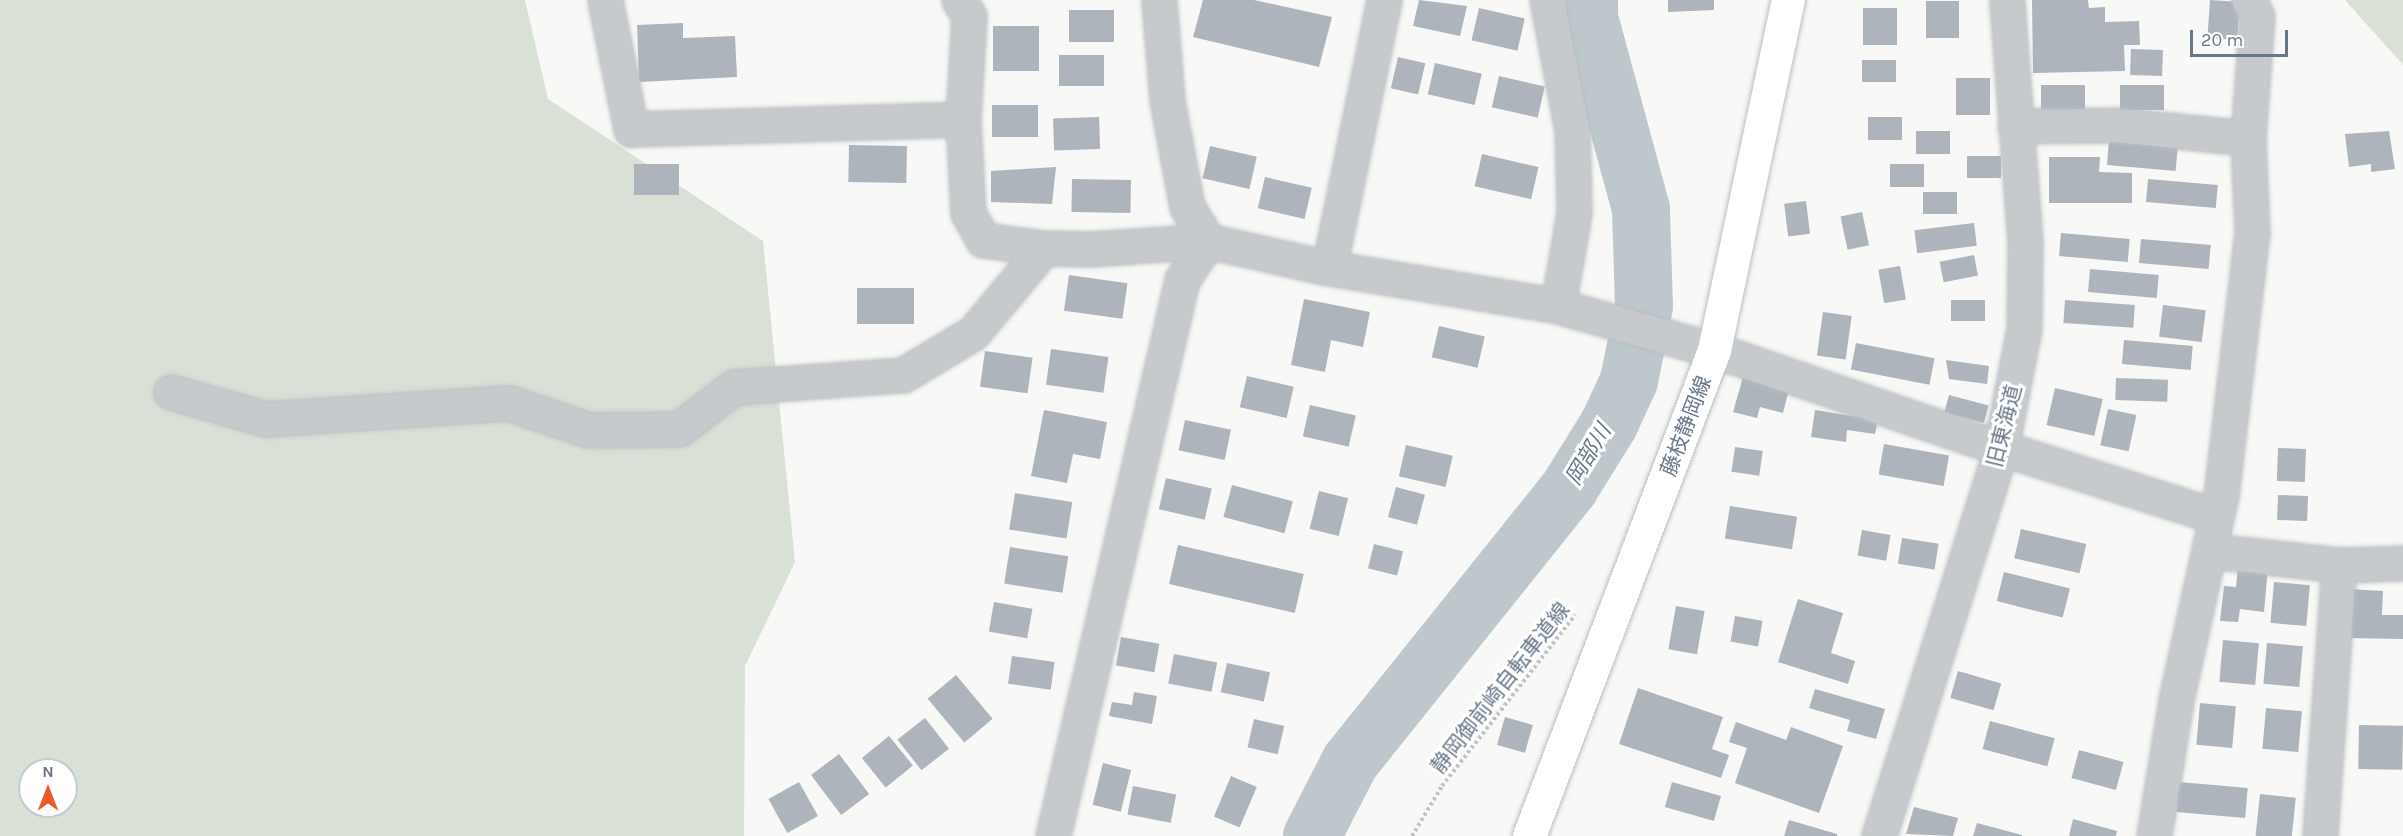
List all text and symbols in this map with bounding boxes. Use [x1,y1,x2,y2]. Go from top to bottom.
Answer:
scale bar [2193,18,2290,56]
text: 20 m [2201,29,2243,51]
street label: 藤枝静岡線 [1655,372,1717,480]
street label: 旧東海道 [1982,382,2026,470]
water label: 岡部川 [1561,420,1617,490]
street label: 静岡御前崎自転車道線 [1425,598,1575,778]
north arrow [18,758,78,818]
text: N [42,762,54,781]

